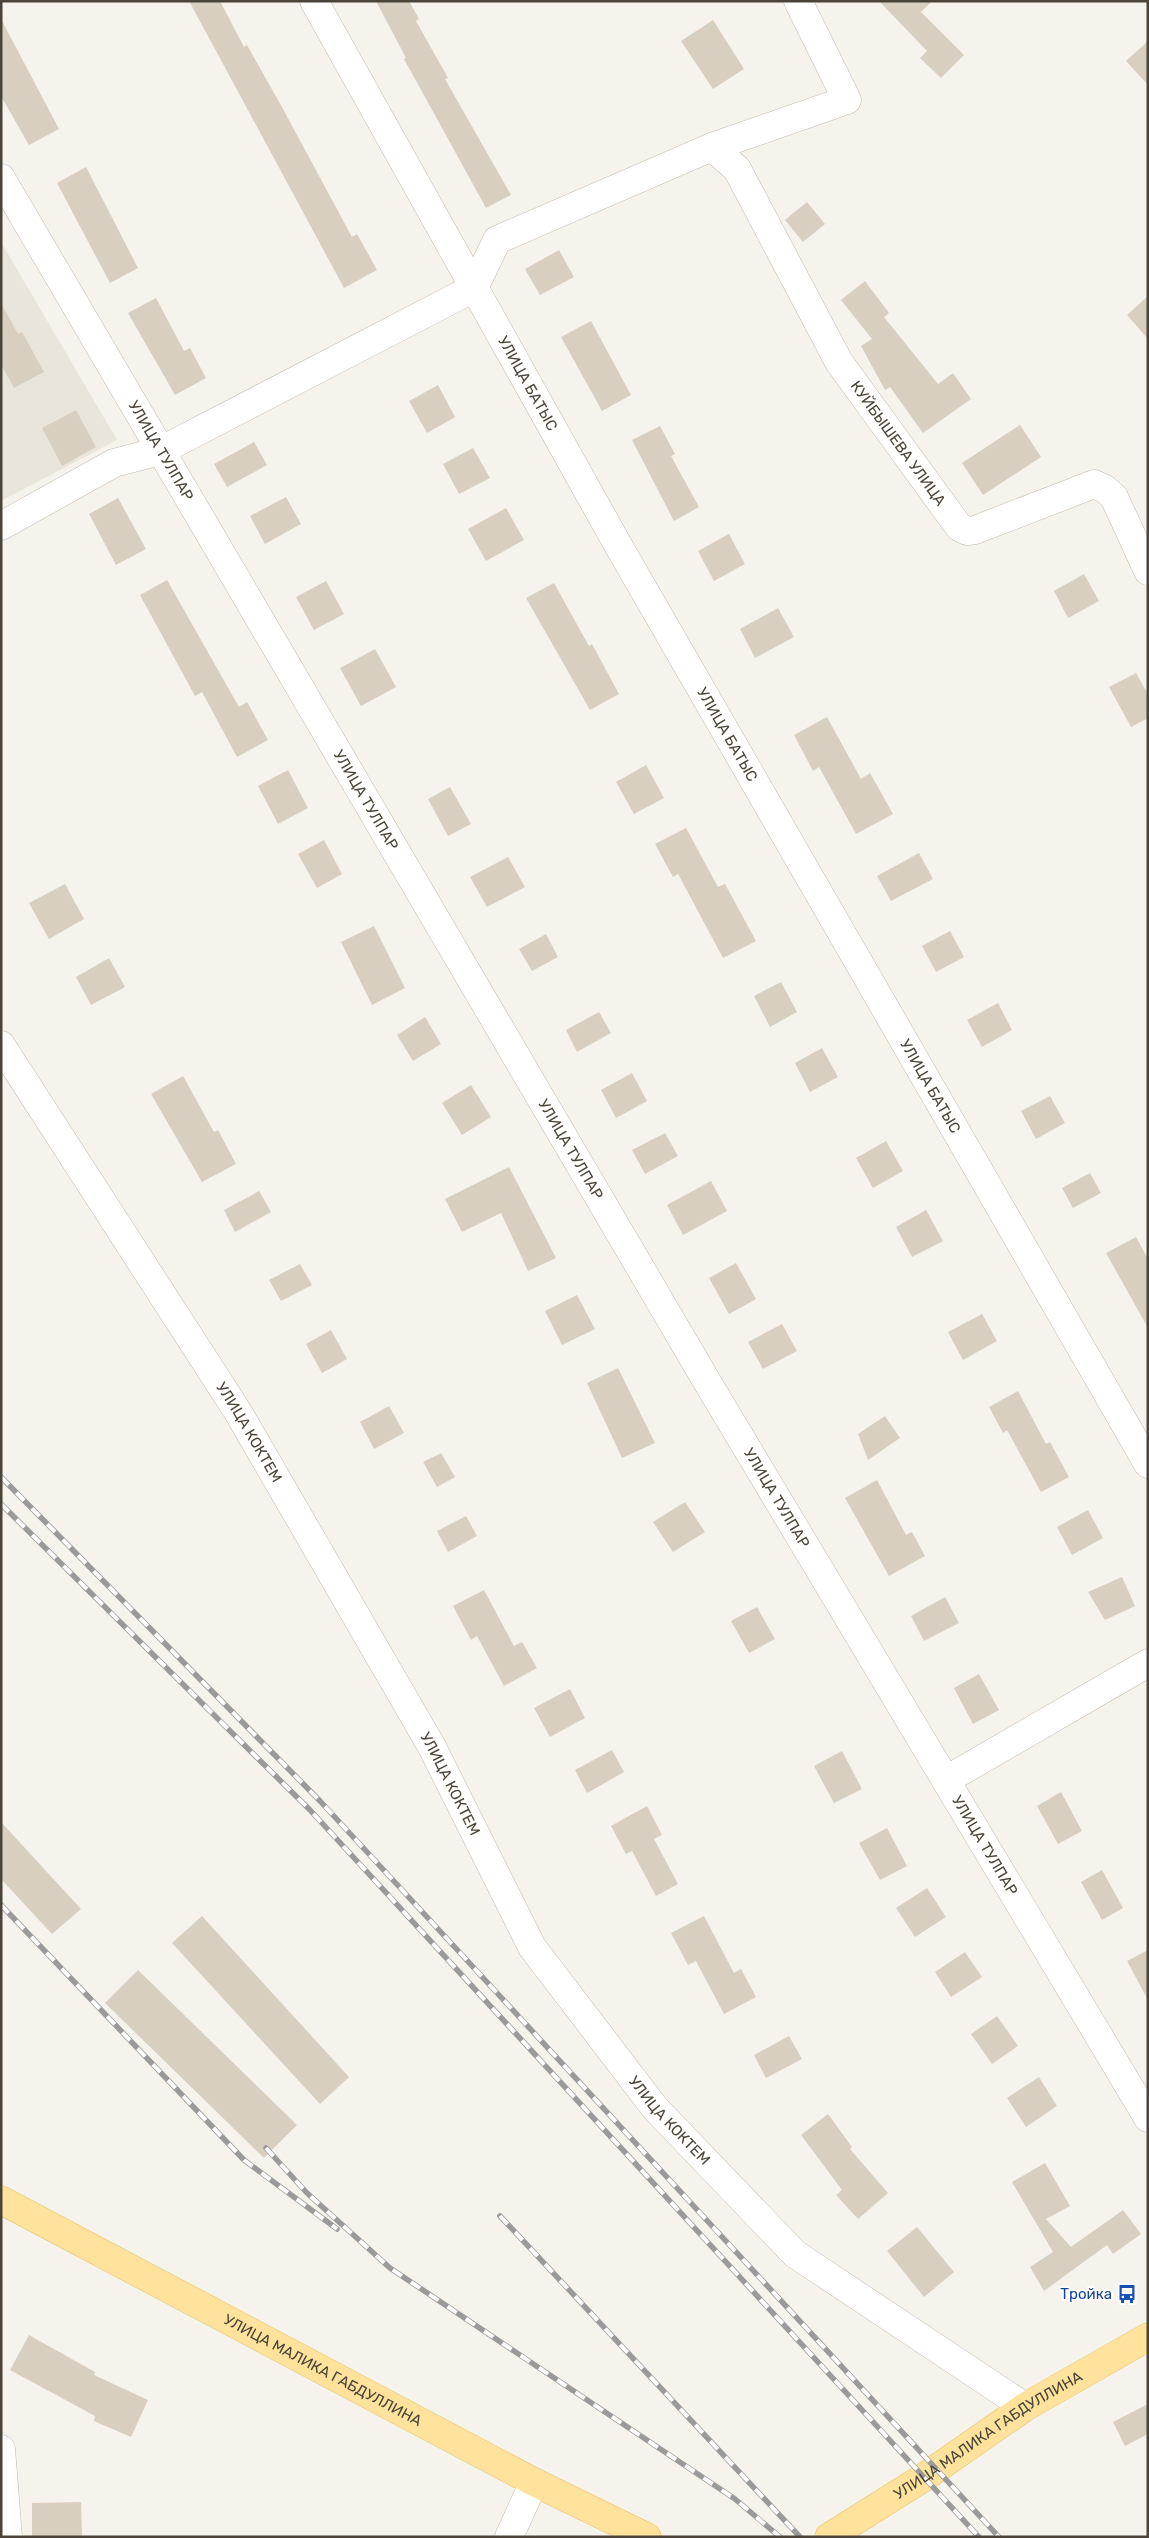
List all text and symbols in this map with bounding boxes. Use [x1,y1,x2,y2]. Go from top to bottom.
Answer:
street label: УЛИЦА БАТЫС [494,333,561,434]
street label: КУЙБЫШЕВА УЛИЦА [847,377,949,509]
street label: УЛИЦА ТУЛПАР [125,397,197,504]
street label: УЛИЦА БАТЫС [693,684,761,785]
street label: УЛИЦА ТУЛПАР [329,747,402,853]
street label: УЛИЦА БАТЫС [896,1036,964,1136]
street label: УЛИЦА ТУЛПАР [534,1096,607,1203]
street label: УЛИЦА КОКТЕМ [212,1379,286,1486]
street label: УЛИЦА ТУЛПАР [740,1445,814,1551]
street label: УЛИЦА КОКТЕМ [416,1729,484,1838]
street label: УЛИЦА ТУЛПАР [948,1792,1022,1899]
street label: УЛИЦА КОКТЕМ [625,2072,714,2169]
bus stop icon: Тройка [1116,2283,1138,2305]
place label: Тройка [1060,2285,1112,2303]
street label: УЛИЦА МАЛИКА ГАБДУЛЛИНА [221,2310,425,2430]
street label: УЛИЦА МАЛИКА ГАБДУЛЛИНА [890,2367,1086,2503]

